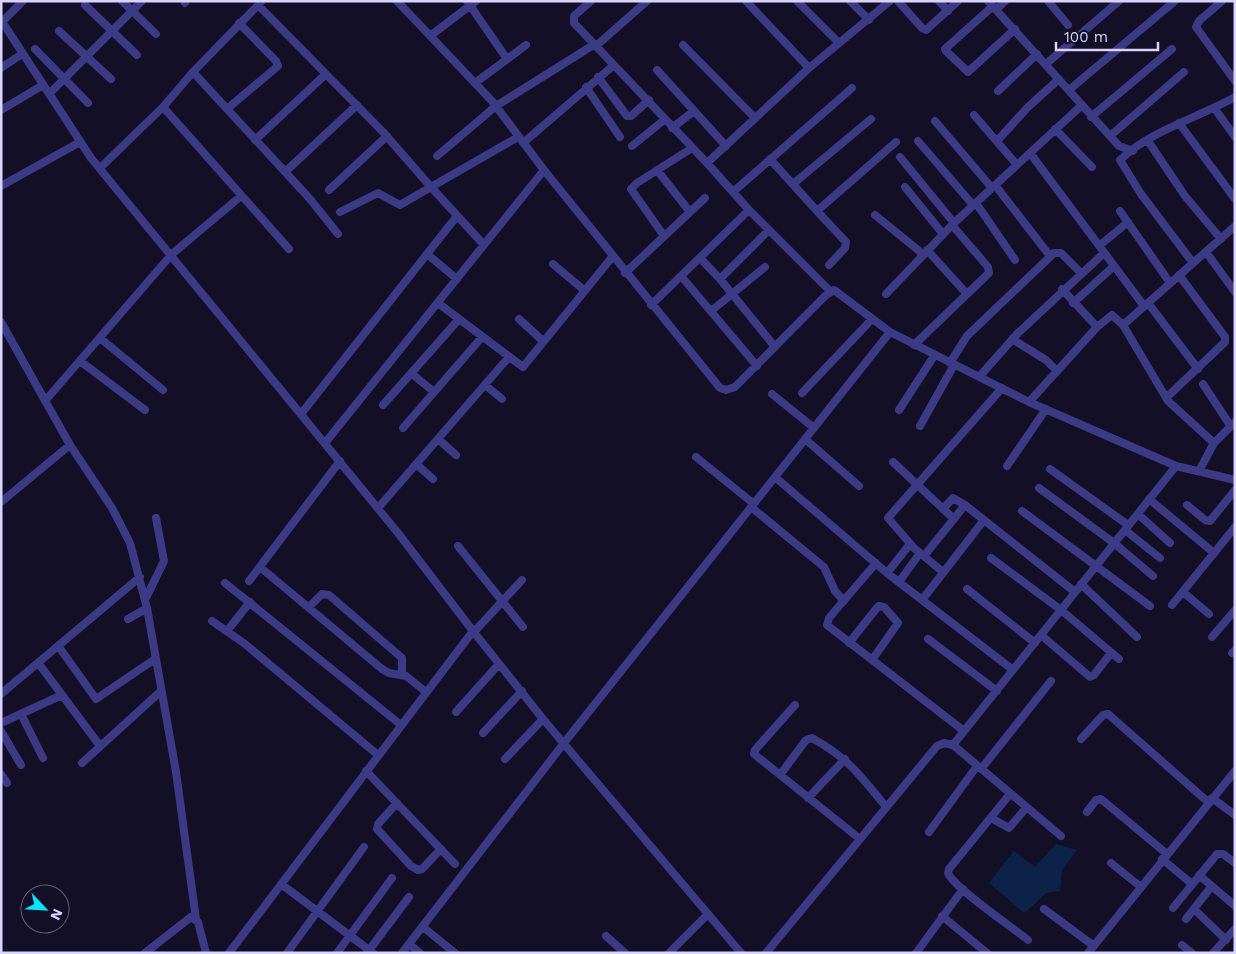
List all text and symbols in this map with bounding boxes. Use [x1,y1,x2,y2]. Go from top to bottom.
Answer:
scale bar [1056,20,1158,52]
text: 100 m [1064,28,1108,46]
north arrow [20,884,70,934]
text: N [47,906,66,923]

